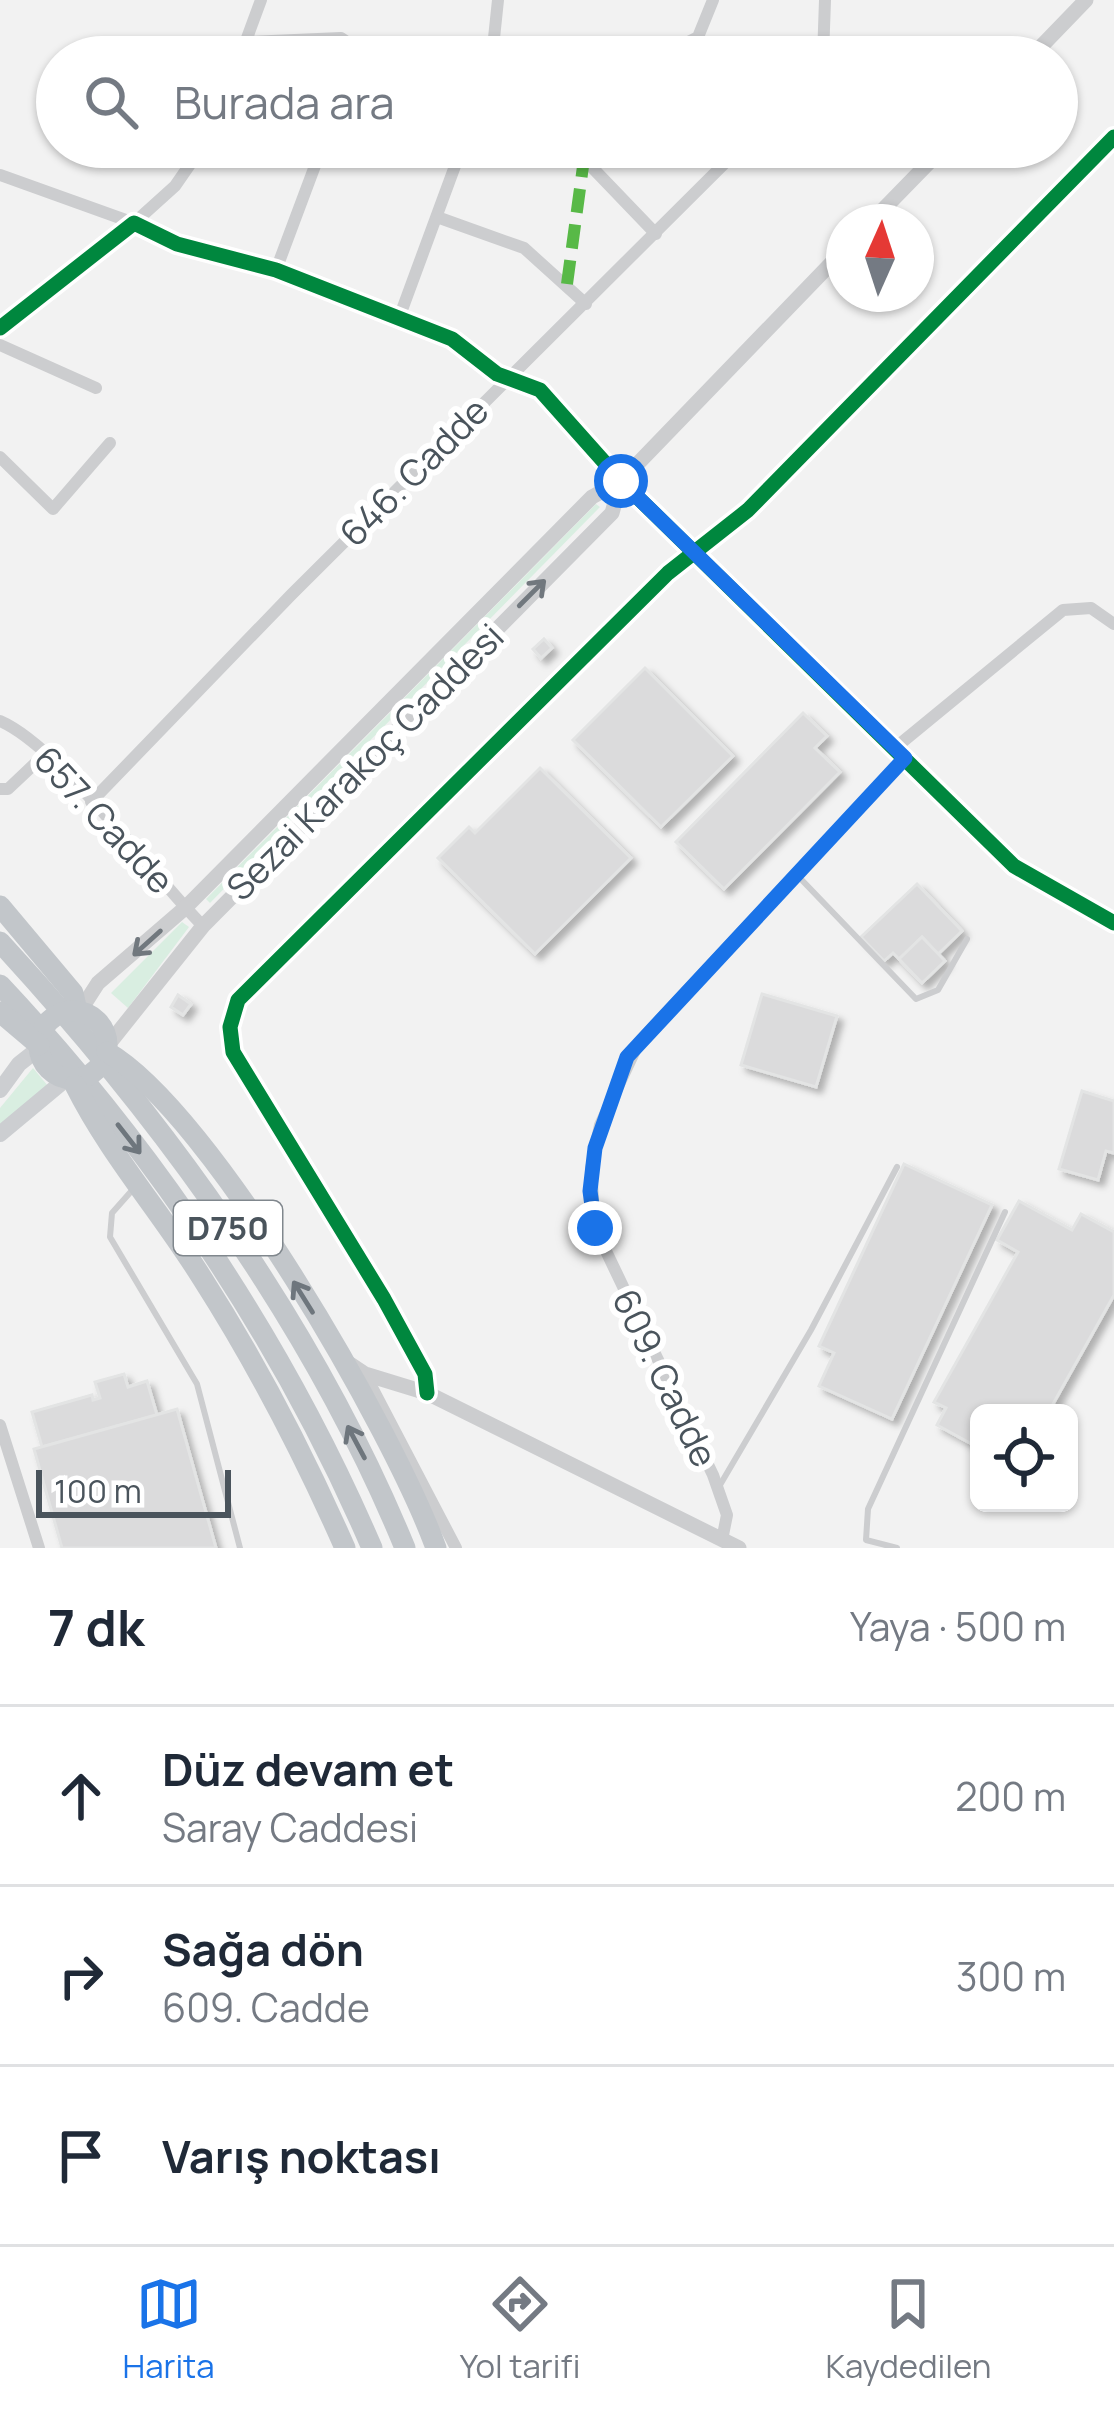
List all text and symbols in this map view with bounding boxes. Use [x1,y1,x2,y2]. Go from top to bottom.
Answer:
search box [36,36,1078,168]
icon: search [78,69,144,135]
text: Burada ara [174,71,395,133]
north arrow [826,204,934,312]
street label: 646. Cadde [329,387,499,557]
route start [594,454,648,508]
one-way arrow [517,579,546,608]
street label: Sezai Karakoç Caddesi [215,612,514,911]
street label: 657. Cadde [24,735,185,904]
one-way arrow [133,929,163,956]
one-way arrow [115,1122,141,1155]
road number: D750 [174,1201,282,1255]
route end [568,1201,622,1255]
one-way arrow [291,1280,315,1314]
street label: 609. Cadde [601,1281,729,1475]
map controls [970,1404,1078,1512]
button: locate [970,1404,1078,1512]
one-way arrow [344,1425,367,1460]
scale bar [36,1464,231,1517]
text: 100 m [54,1468,142,1513]
text: 7 dk [48,1592,144,1661]
text: Yaya · 500 m [850,1599,1066,1653]
text: Düz devam et [162,1738,454,1800]
icon: ahead [48,1763,114,1829]
text: 200 m [955,1769,1066,1823]
text: Saray Caddesi [162,1800,418,1854]
text: Sağa dön [162,1918,364,1980]
icon: right [48,1943,114,2009]
text: 300 m [956,1949,1066,2003]
text: 609. Cadde [162,1980,370,2034]
icon: arrive [48,2123,114,2189]
text: Varış noktası [162,2125,441,2187]
tab: Harita [123,2271,215,2388]
tab: Yol tarifi [460,2271,580,2388]
tab: Kaydedilen [826,2271,991,2388]

